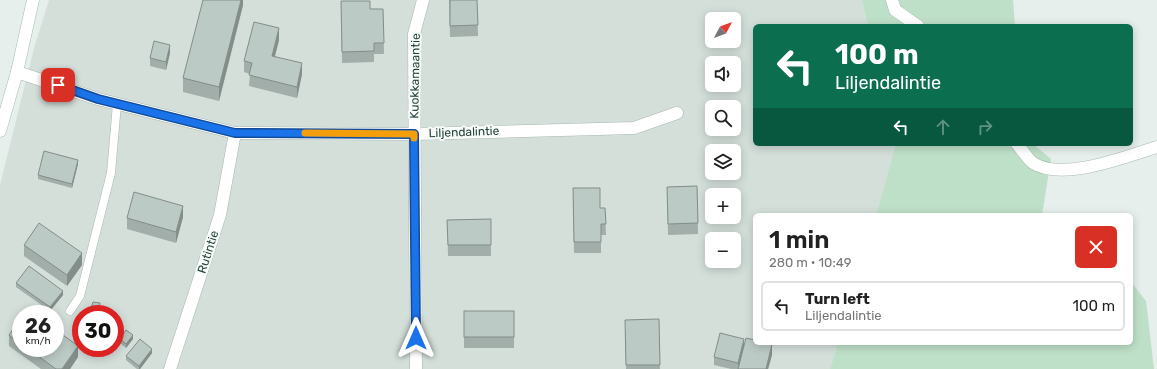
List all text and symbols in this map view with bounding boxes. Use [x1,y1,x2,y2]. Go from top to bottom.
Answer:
north arrow [705,12,741,48]
map controls [705,12,741,268]
street label: Kuokkamaantie [407,33,423,119]
text: 100 m [835,38,919,71]
icon: left [769,40,821,92]
button: sound [705,56,741,92]
pin [41,68,75,102]
text: Liljendalintie [835,72,941,94]
icon: arrive [47,74,69,96]
button: search [705,100,741,136]
icon: left [890,116,912,138]
icon: ahead [932,116,954,138]
icon: right [974,116,996,138]
street label: Liljendalintie [428,124,500,140]
button: layers [705,144,741,180]
button: + [705,188,741,224]
text: 1 min [769,226,829,254]
button: close [1075,226,1117,268]
street label: Rutintie [195,229,222,275]
button: − [705,232,741,268]
text: 280 m · 10:49 [769,255,851,270]
text: Turn left [805,290,870,308]
icon: left [771,295,793,317]
text: 100 m [1073,297,1115,315]
speed limit sign: 30 [72,305,124,357]
text: Liljendalintie [805,308,882,323]
text: 26 [25,314,51,338]
position arrow [395,317,437,359]
text: km/h [26,335,50,347]

